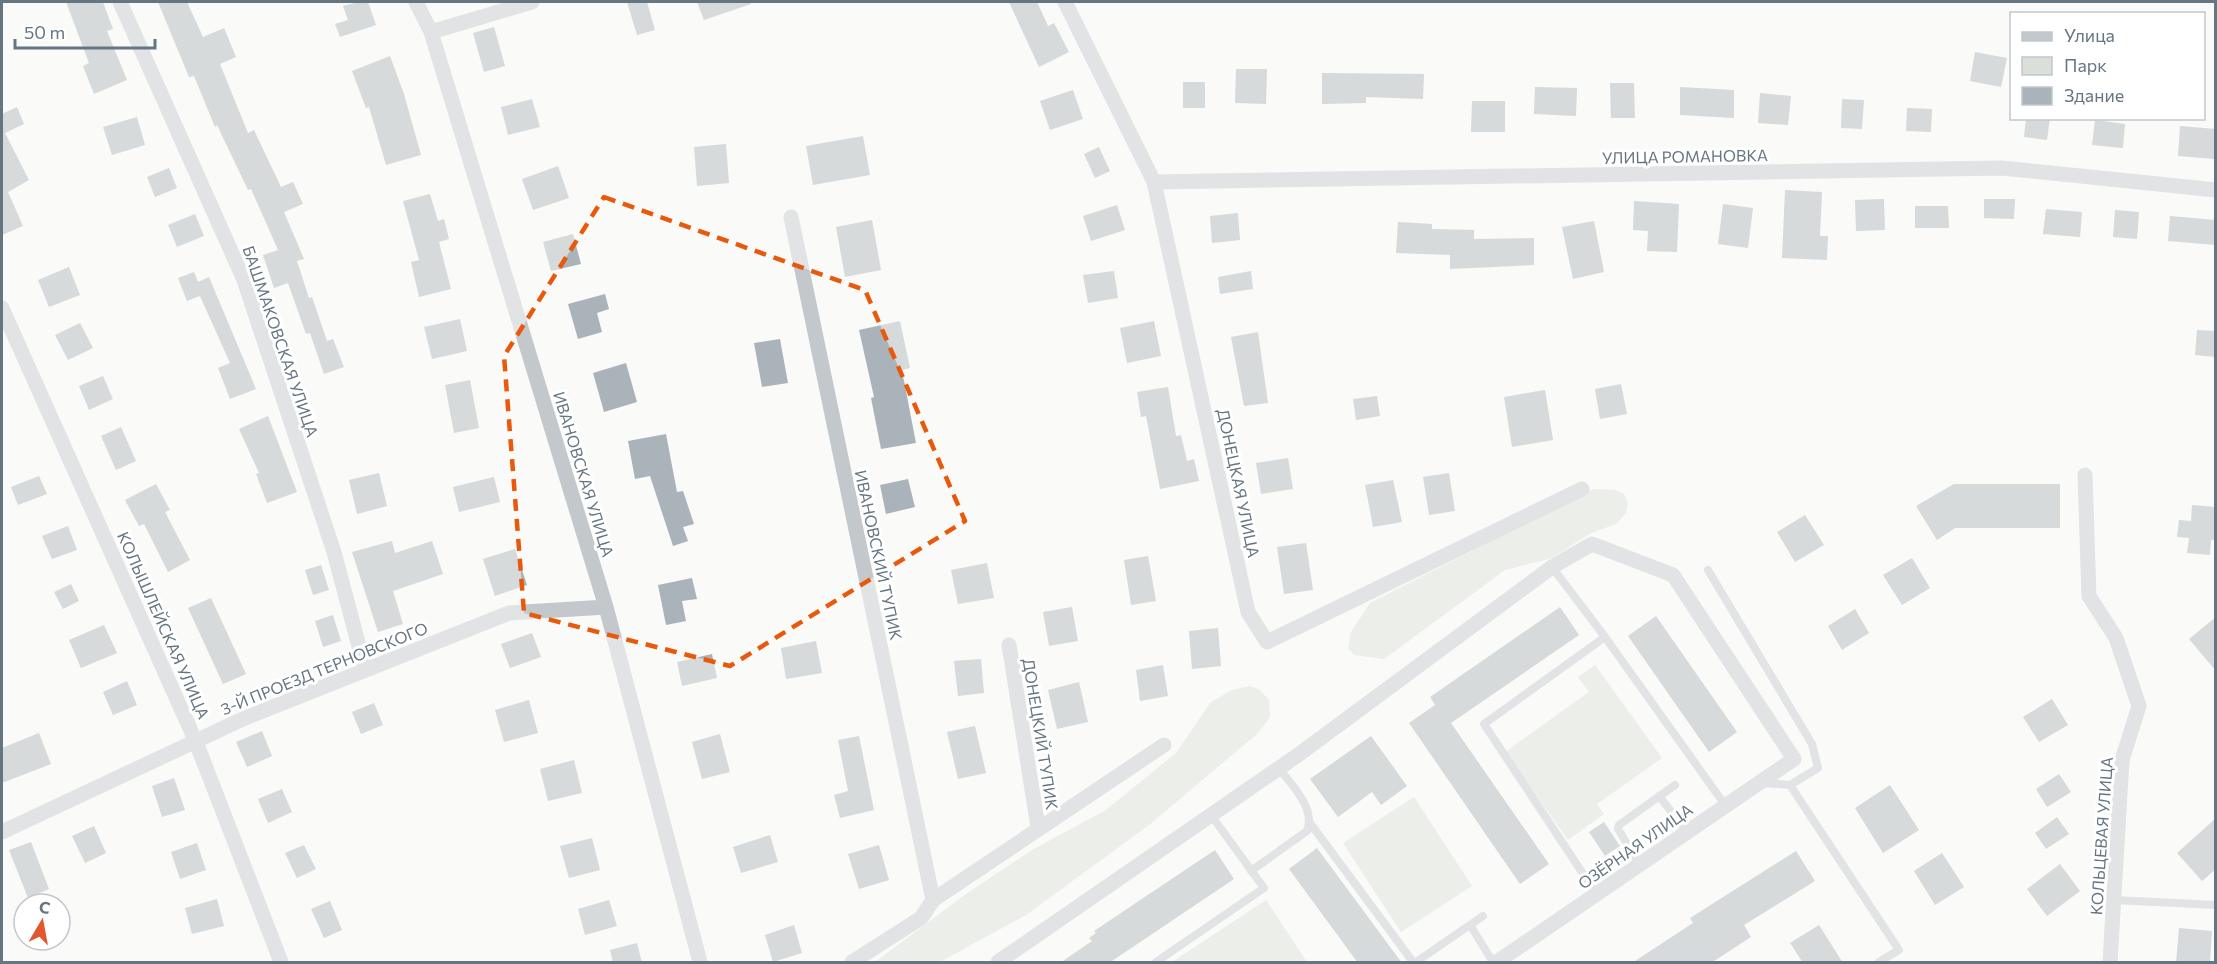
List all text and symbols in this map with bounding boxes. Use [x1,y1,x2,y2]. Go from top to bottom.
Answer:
scale bar [15,12,154,50]
legend [2010,12,2205,120]
text: 50 m [24,21,65,43]
text: Улица [2064,24,2115,46]
text: Парк [2064,54,2107,76]
text: Здание [2064,84,2124,106]
street label: УЛИЦА РОМАНОВКА [1602,145,1768,167]
street label: БАШМАКОВСКАЯ УЛИЦА [239,243,323,439]
street label: ИВАНОВСКАЯ УЛИЦА [550,389,618,559]
street label: ДОНЕЦКАЯ УЛИЦА [1214,407,1264,559]
street label: ИВАНОВСКИЙ ТУПИК [852,468,906,642]
street label: КОЛЫШЛЕЙСКАЯ УЛИЦА [114,528,214,722]
street label: 3-Й ПРОЕЗД ТЕРНОВСКОГО [218,618,430,718]
street label: ДОНЕЦКИЙ ТУПИК [1020,657,1062,811]
street label: КОЛЬЦЕВАЯ УЛИЦА [2086,756,2116,916]
street label: ОЗЁРНАЯ УЛИЦА [1574,799,1696,893]
north arrow [12,892,72,952]
text: С [38,896,52,917]

